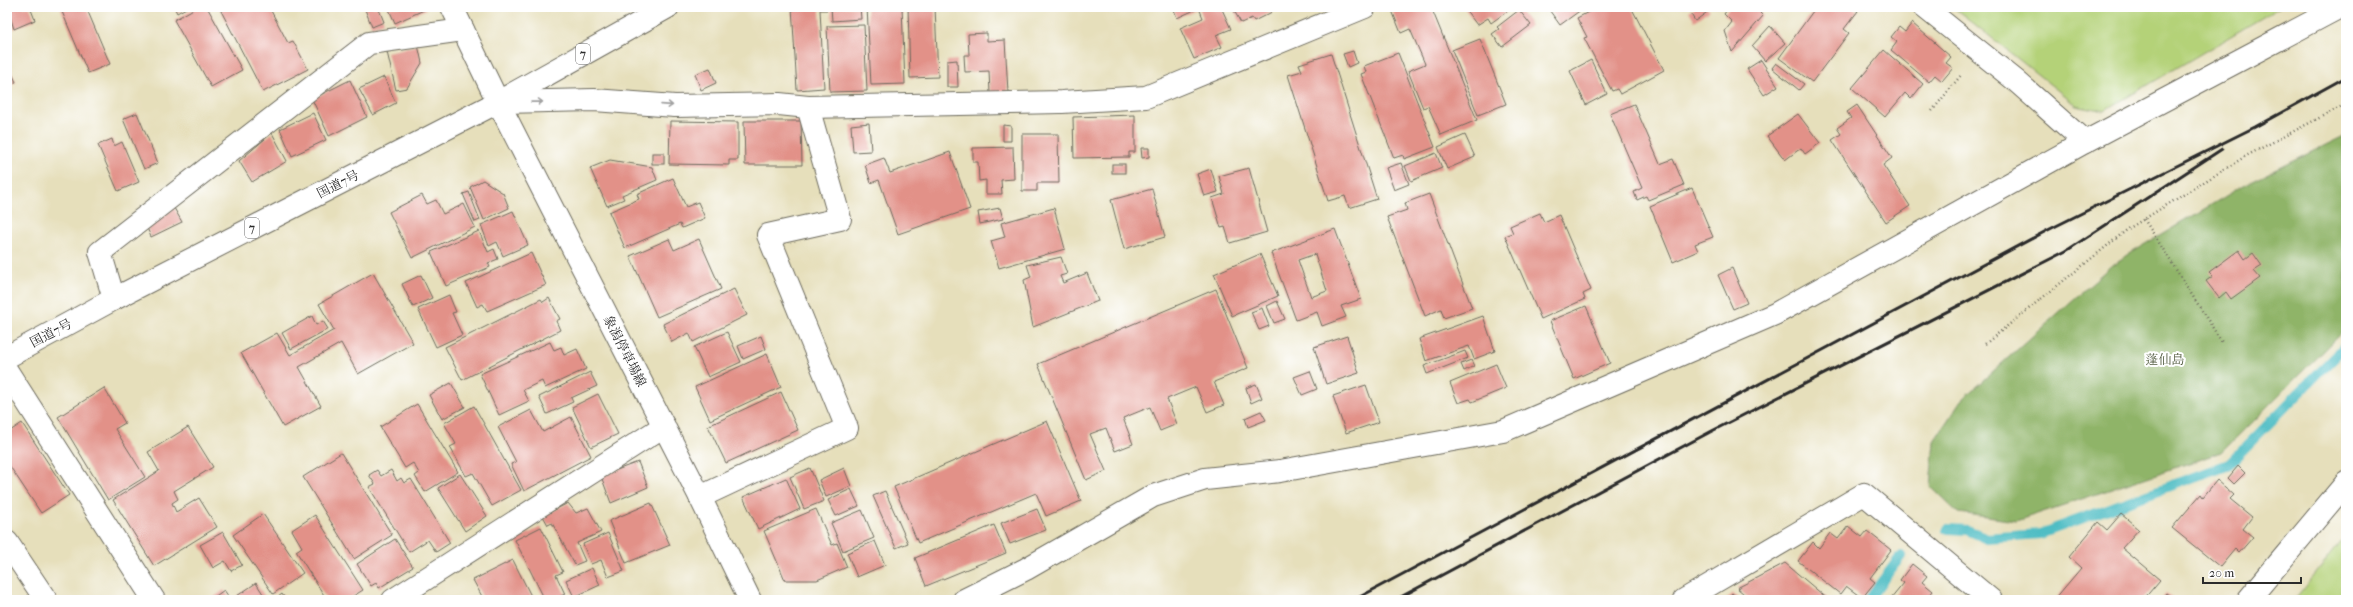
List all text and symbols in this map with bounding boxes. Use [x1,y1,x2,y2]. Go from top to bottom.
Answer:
road number: 7 [576,44,590,64]
one-way arrow [530,98,543,105]
one-way arrow [660,102,673,109]
street label: 国道7号 [314,167,362,201]
road number: 7 [245,218,259,238]
street label: 象潟停車場線 [601,313,649,389]
street label: 国道7号 [27,316,75,350]
park label: 蓬仙島 [2145,352,2185,367]
scale bar [2203,559,2301,585]
text: 20 m [2209,566,2234,580]

